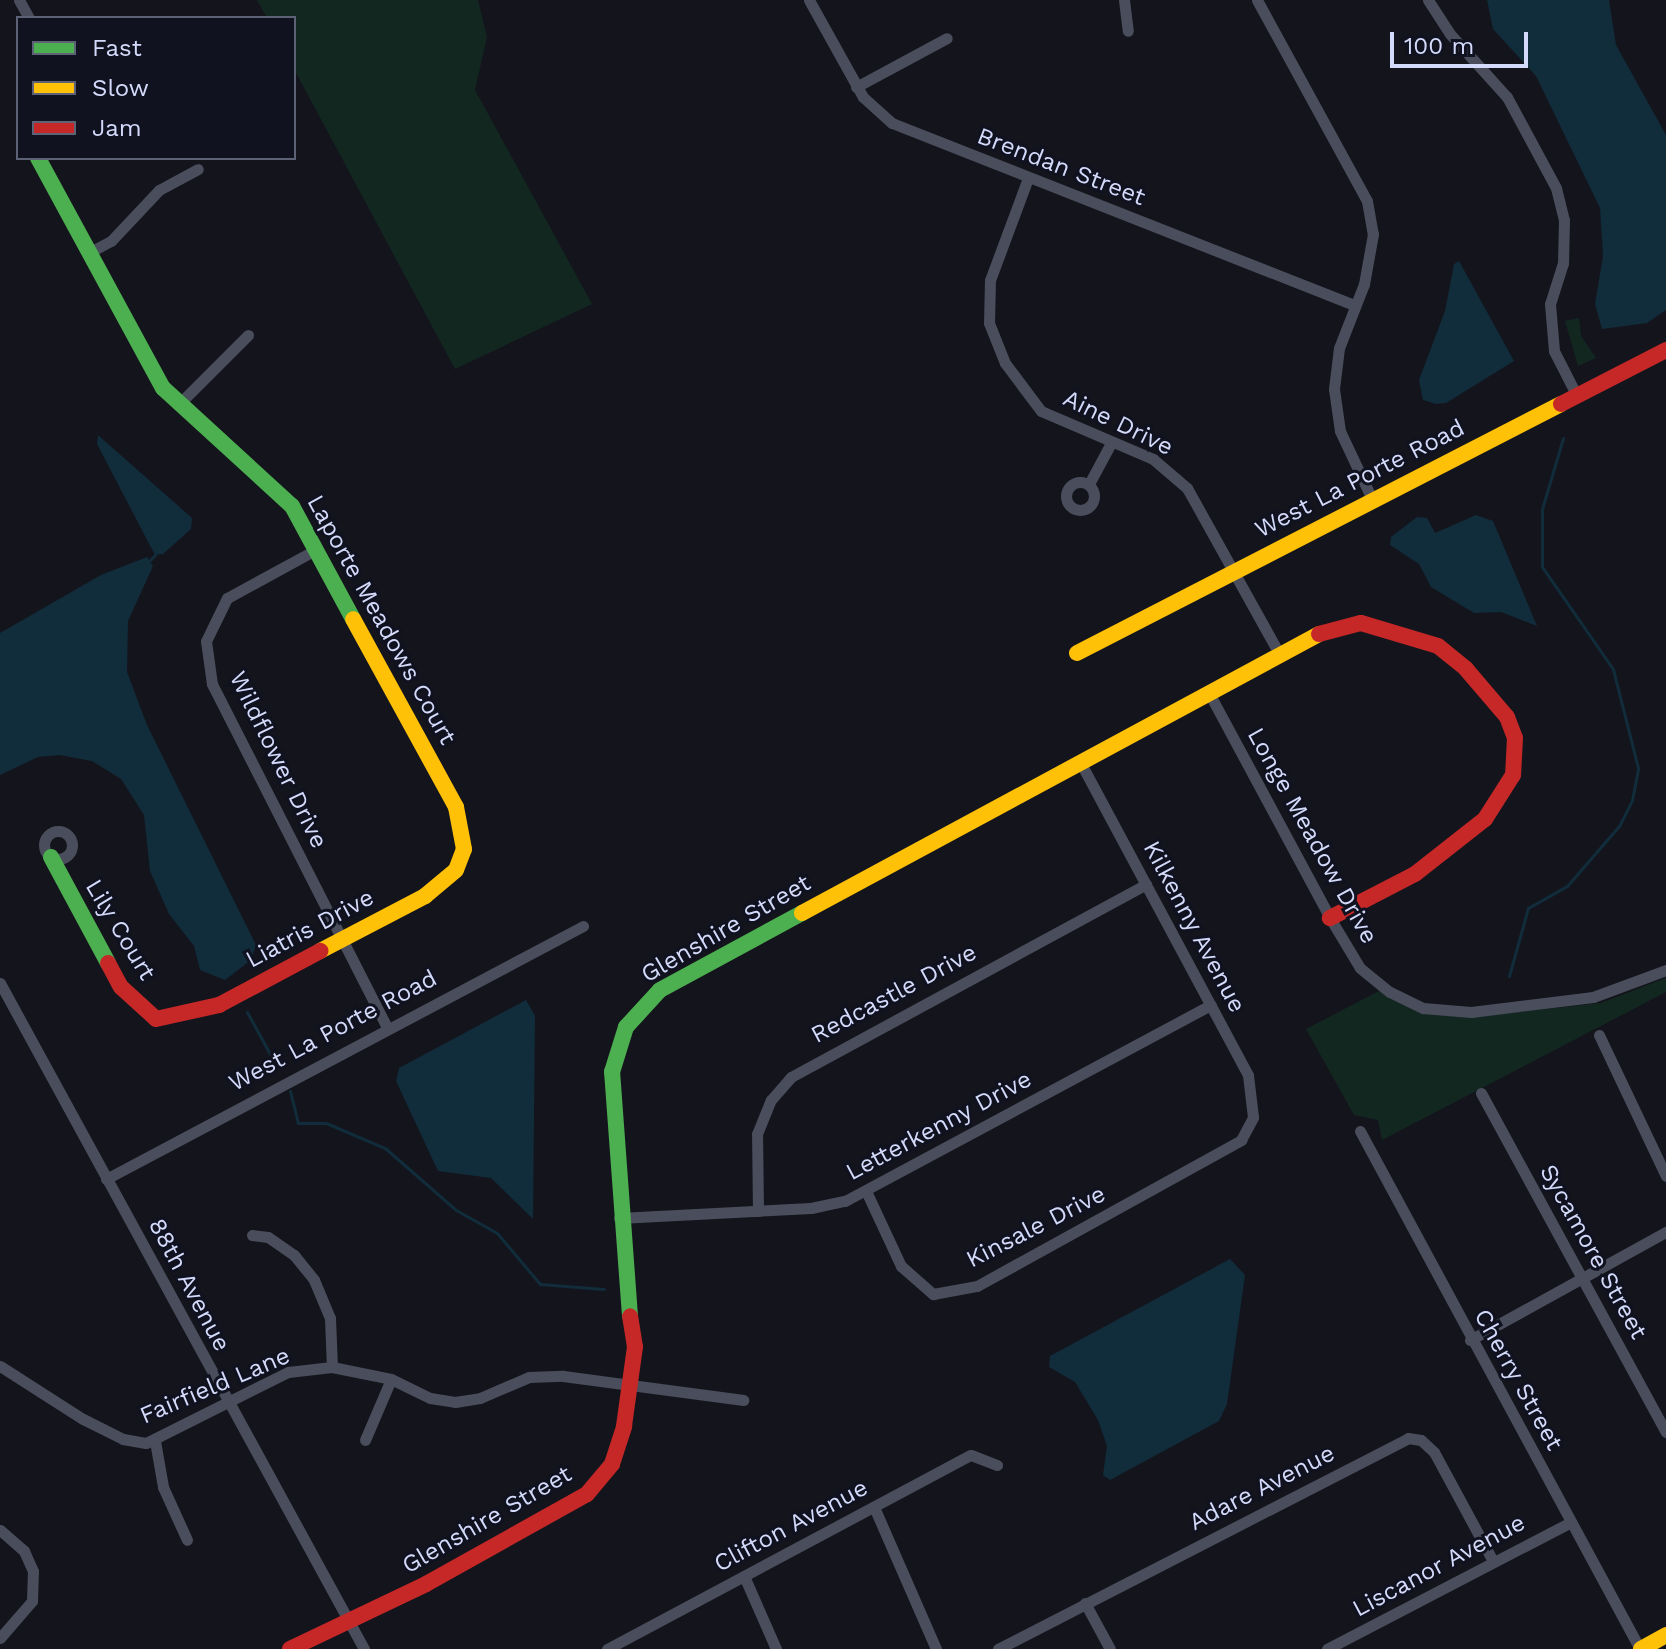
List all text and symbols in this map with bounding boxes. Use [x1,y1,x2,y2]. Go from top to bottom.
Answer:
legend [16,16,296,160]
scale bar [1394,16,1532,66]
text: 100 m [1404,32,1474,60]
text: Fast [92,34,142,62]
text: Slow [92,74,149,102]
text: Jam [92,114,142,142]
street label: Brendan Street [973,122,1149,212]
street label: Aine Drive [1058,384,1178,462]
street label: West La Porte Road [1250,414,1470,544]
street label: Laporte Meadows Court [300,490,462,750]
street label: Wildflower Drive [223,667,333,853]
street label: Longe Meadow Drive [1241,723,1383,949]
street label: Kilkenny Avenue [1136,836,1252,1018]
street label: Glenshire Street [636,869,816,989]
street label: Lily Court [79,874,161,986]
street label: Liatris Drive [241,883,379,975]
street label: Redcastle Drive [806,938,982,1050]
street label: West La Porte Road [224,964,442,1098]
street label: Letterkenny Drive [841,1065,1037,1187]
street label: Sycamore Street [1533,1160,1653,1344]
street label: Kinsale Drive [962,1180,1110,1274]
street label: 88th Avenue [142,1213,236,1357]
street label: Cherry Street [1467,1304,1569,1456]
street label: Fairfield Lane [136,1341,294,1431]
street label: Adare Avenue [1184,1439,1340,1537]
street label: Glenshire Street [397,1460,577,1580]
street label: Clifton Avenue [709,1473,873,1579]
street label: Liscanor Avenue [1347,1508,1531,1624]

